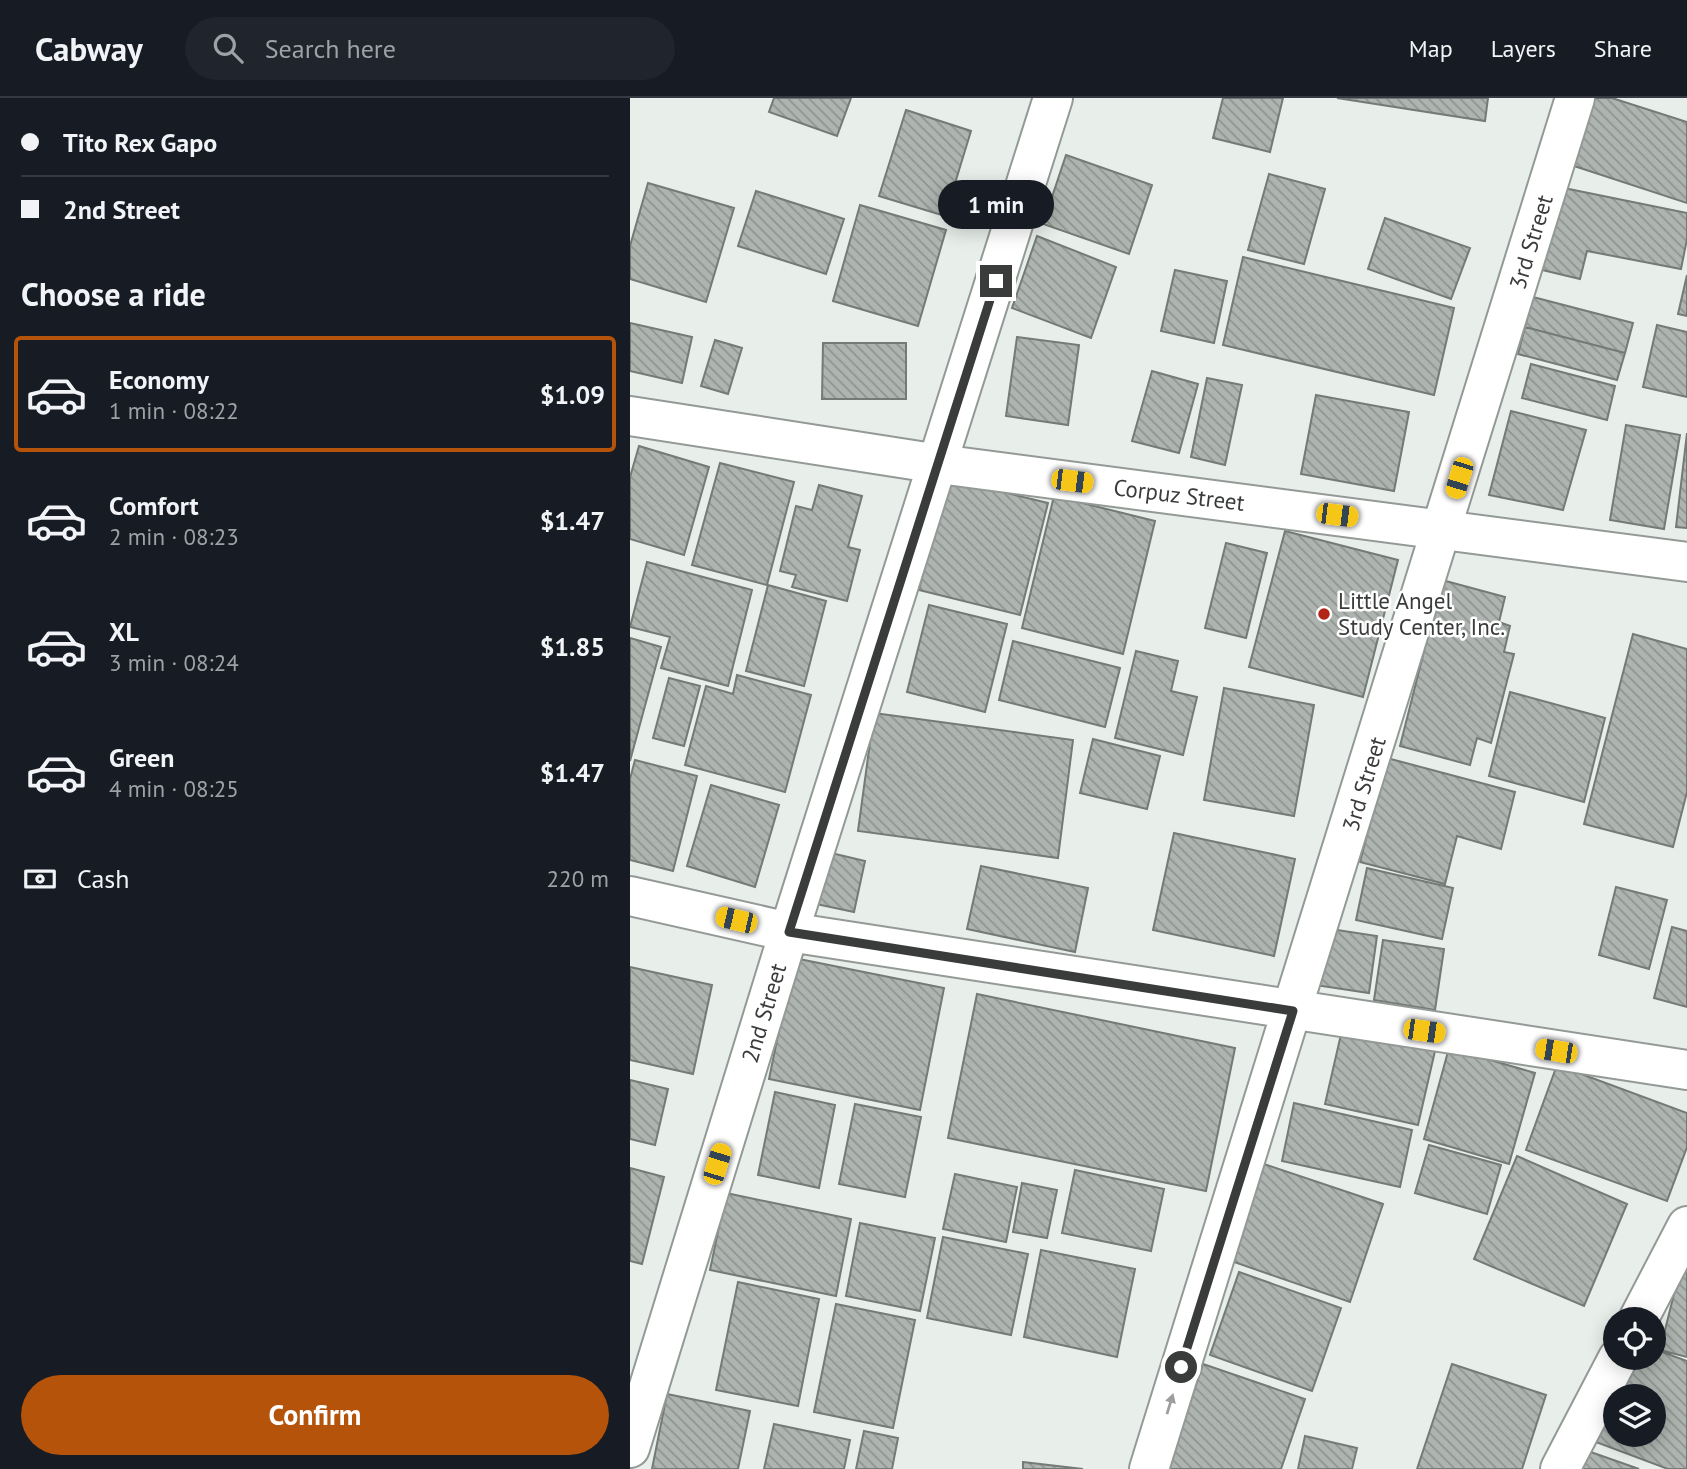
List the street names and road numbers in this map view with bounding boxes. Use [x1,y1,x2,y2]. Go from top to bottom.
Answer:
street label: 3rd Street [1502,191,1559,293]
street label: Corpuz Street [1112,472,1246,517]
street label: 3rd Street [1335,733,1392,835]
street label: 2nd Street [735,959,792,1066]

